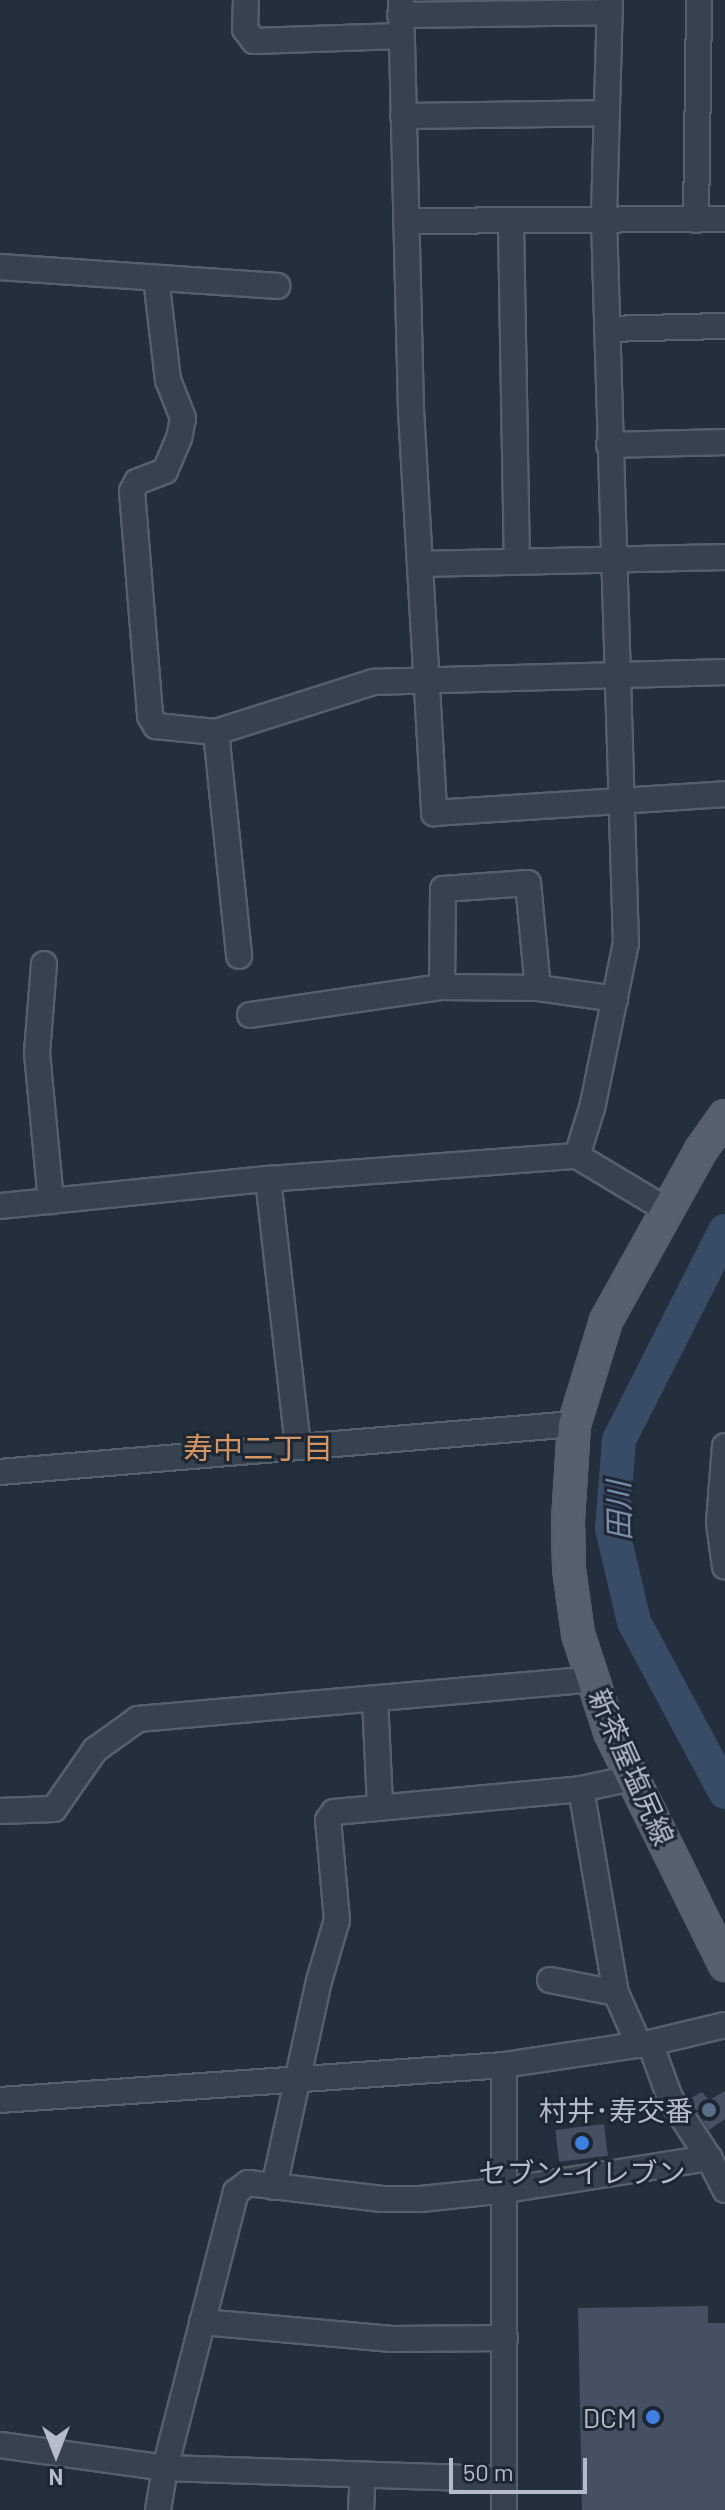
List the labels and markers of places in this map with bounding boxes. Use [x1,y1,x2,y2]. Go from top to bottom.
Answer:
place label: 村井･寿交番 [539,2093,693,2127]
marker: 村井･寿交番 [700,2101,718,2119]
marker: セブン-イレブン [573,2134,591,2152]
place label: セブン-イレブン [478,2155,686,2189]
place label: DCM [583,2400,637,2434]
marker: DCM [644,2408,662,2426]

